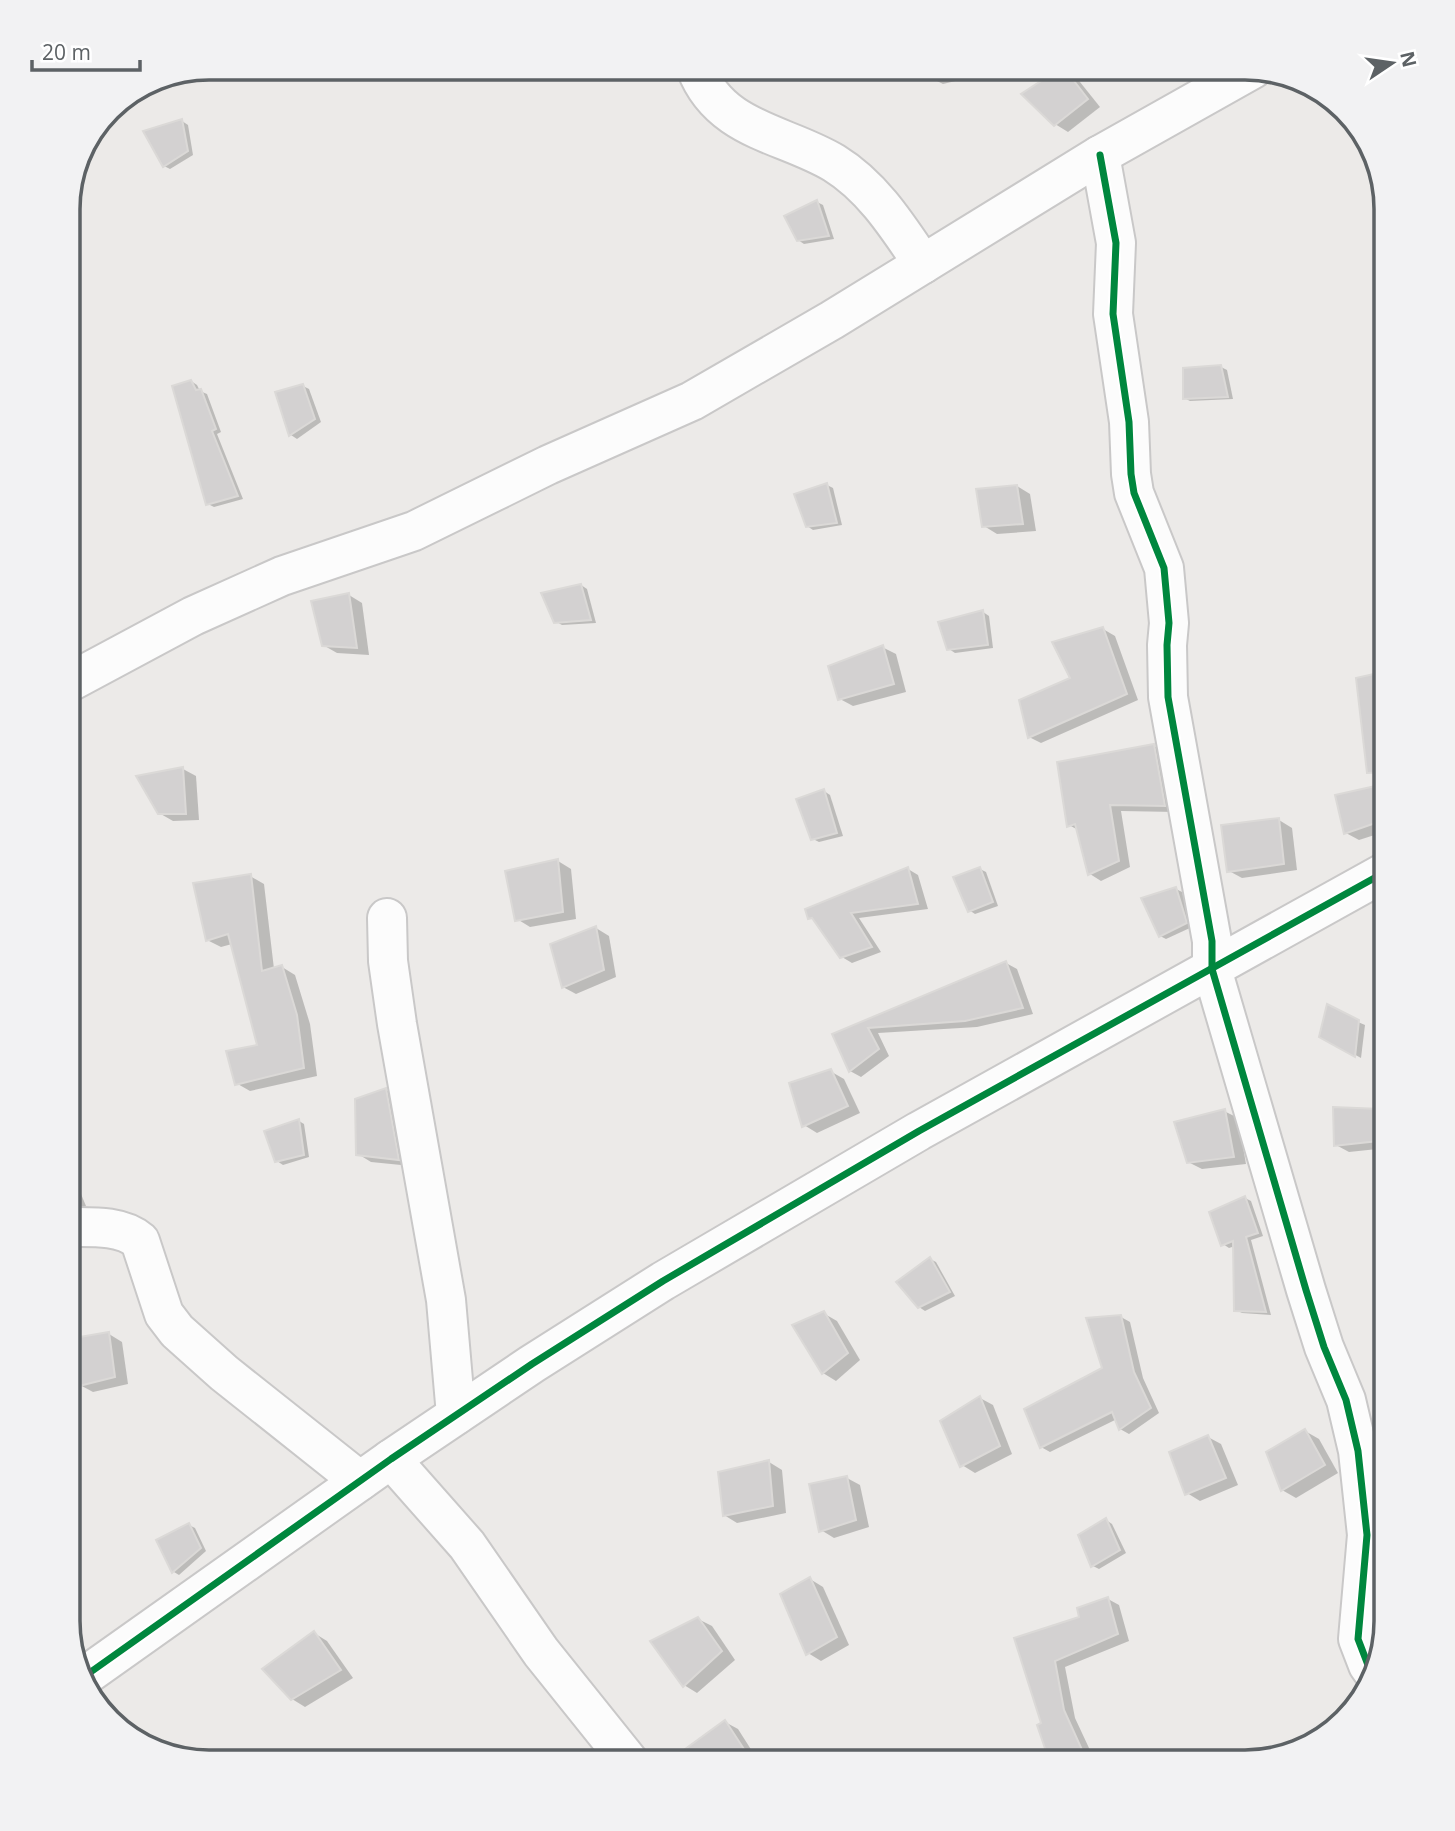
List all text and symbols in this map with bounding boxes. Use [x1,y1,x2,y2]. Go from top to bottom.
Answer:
scale bar [32,28,140,72]
north arrow [1357,28,1427,98]
text: 20 m [42,38,91,66]
text: N [1394,49,1423,70]

